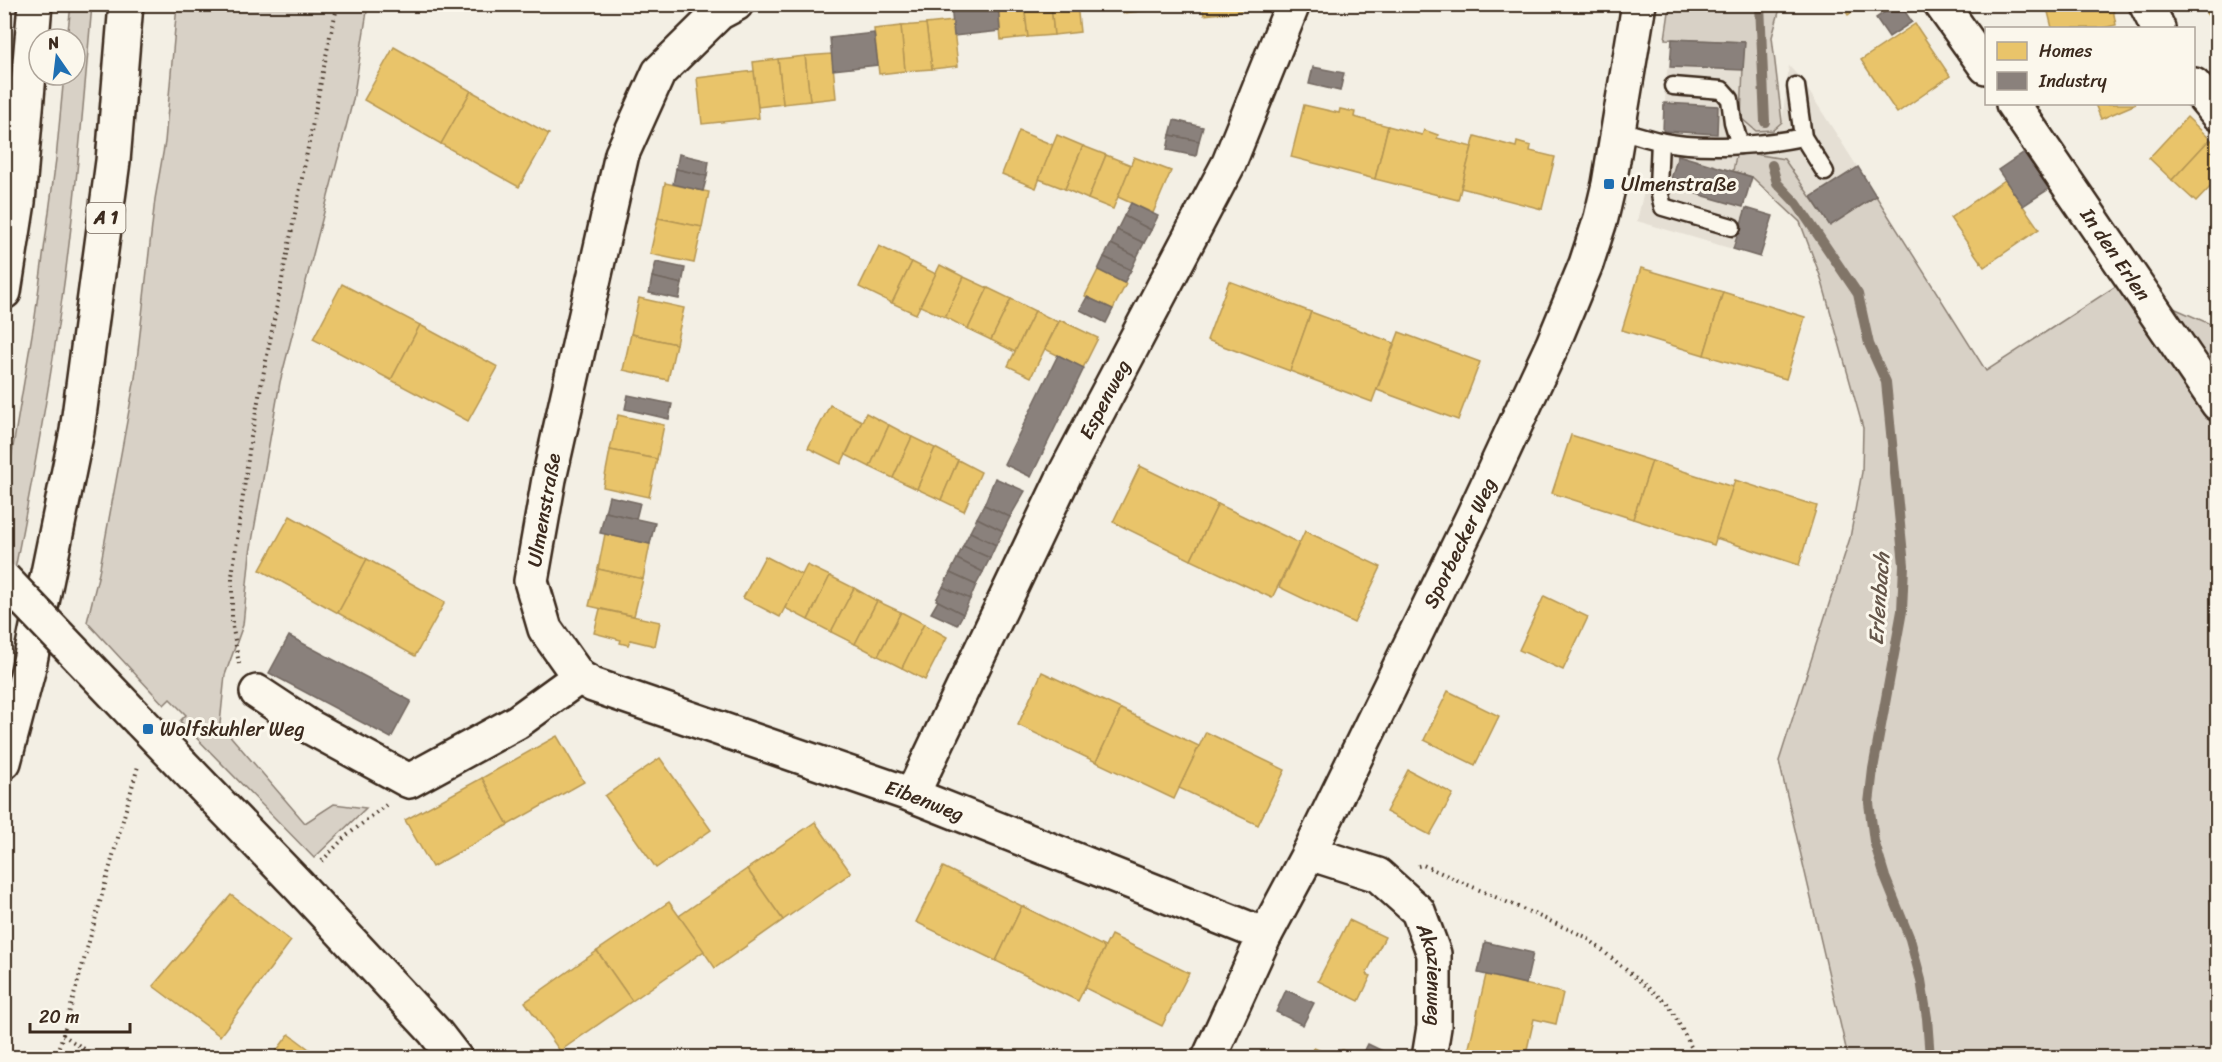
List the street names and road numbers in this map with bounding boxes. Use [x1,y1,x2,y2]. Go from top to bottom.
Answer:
street label: In den Erlen [2070,199,2160,308]
road number: A 1 [86,203,126,233]
street label: Espenweg [1069,353,1140,446]
street label: Ulmenstraße [517,450,571,570]
street label: Sporbecker Weg [1413,471,1506,614]
street label: Eibenweg [880,769,969,831]
street label: Akazienweg [1406,917,1452,1026]

